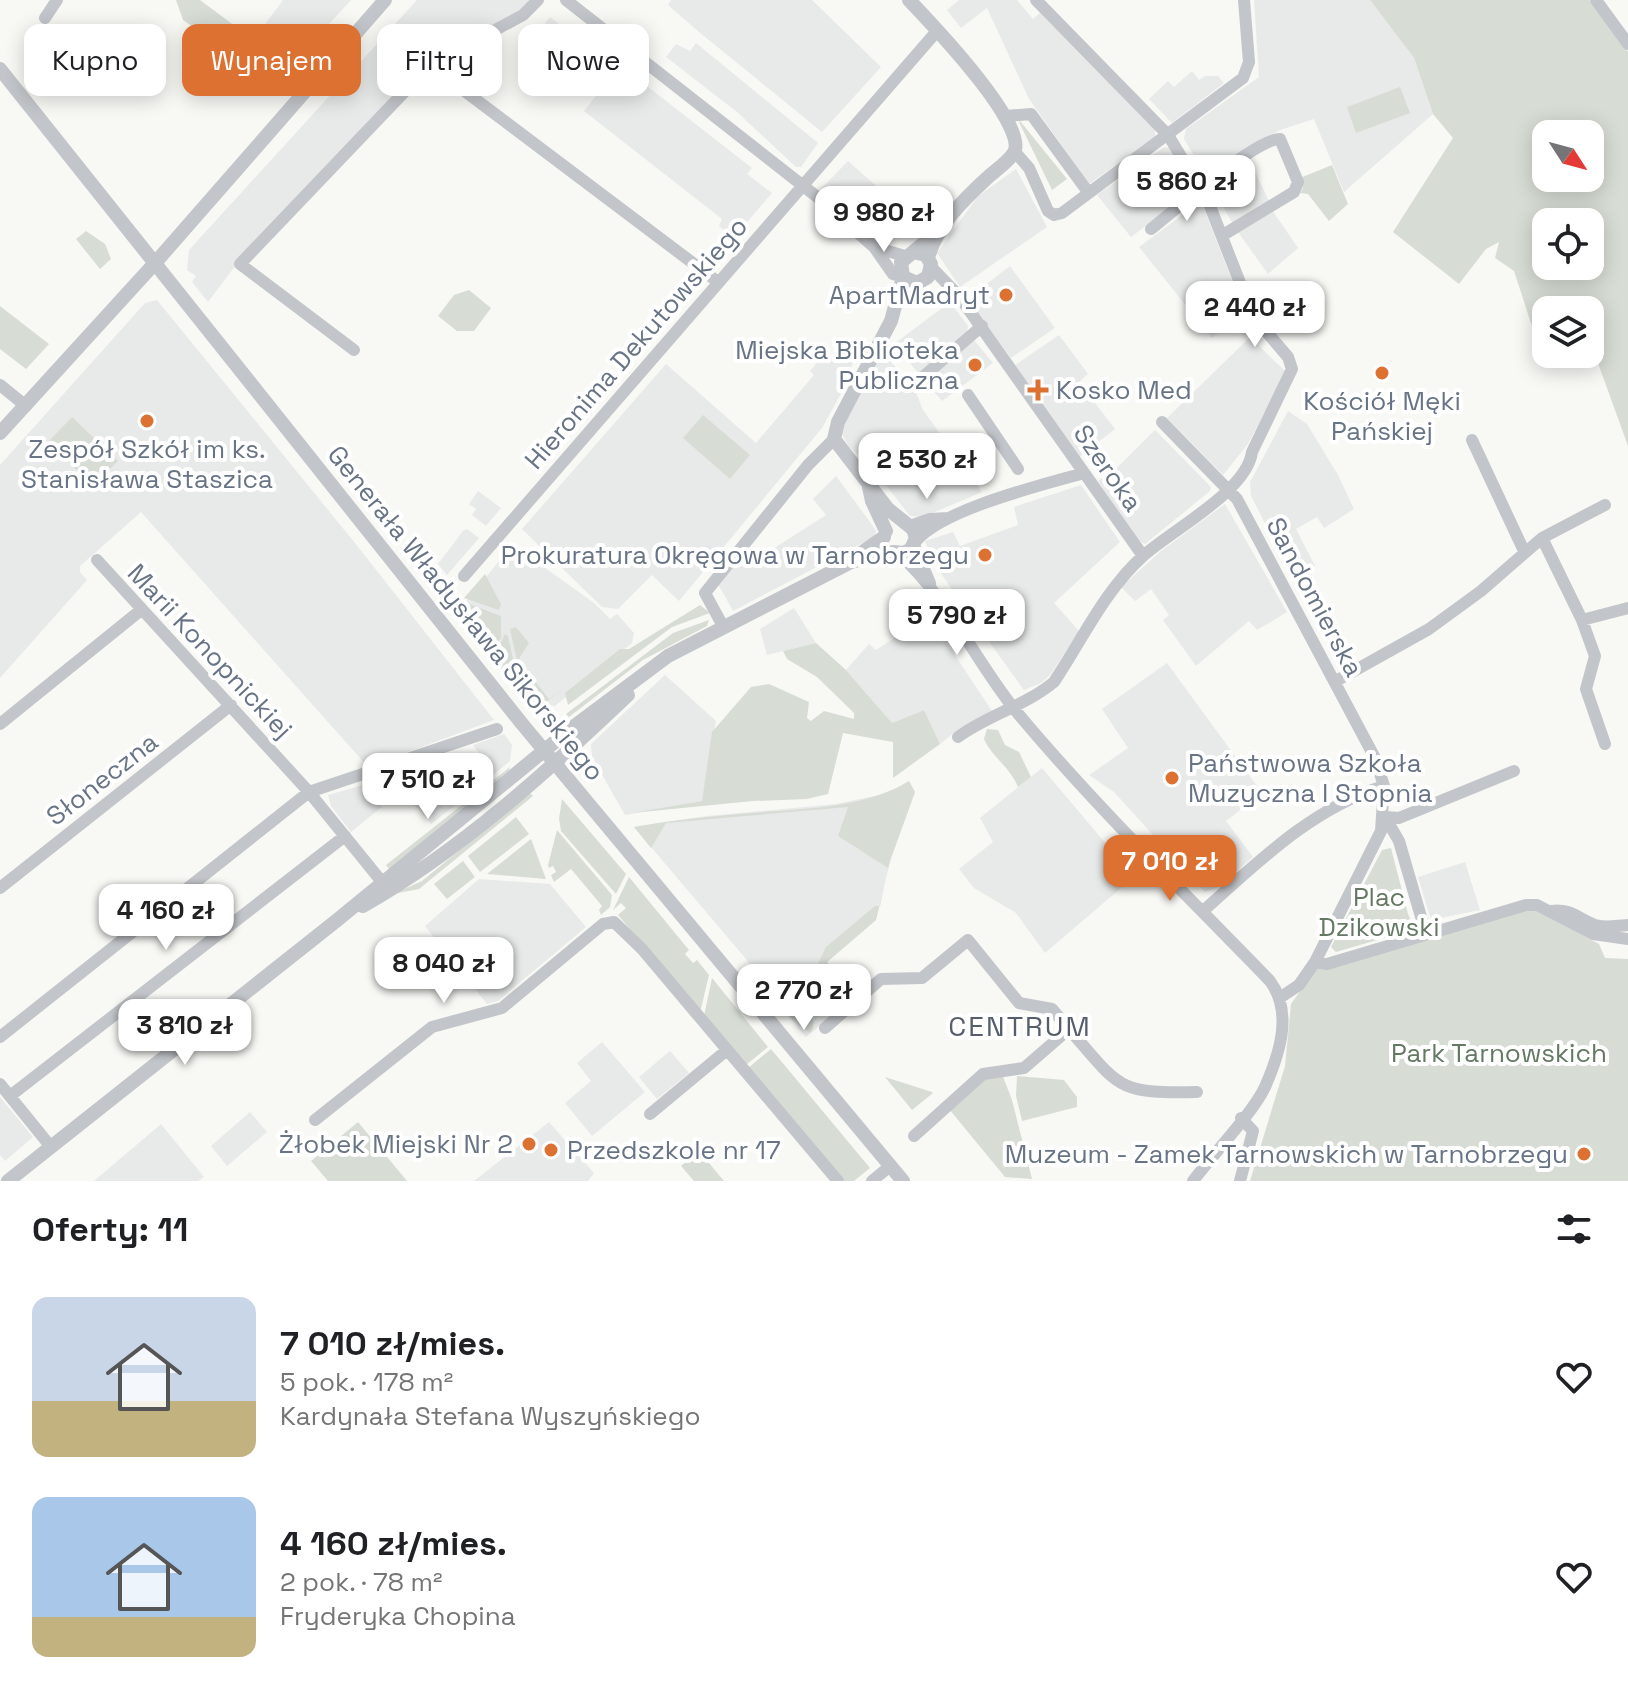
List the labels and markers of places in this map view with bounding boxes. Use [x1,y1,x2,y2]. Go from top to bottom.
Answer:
pin: 5 860 zł [1104,155,1270,223]
pin: 9 980 zł [801,186,967,254]
place label: ApartMadryt [829,278,990,312]
pin: 2 440 zł [1172,281,1338,349]
marker: ApartMadryt [997,286,1015,304]
place label: Miejska Biblioteka Publiczna [735,333,959,397]
marker: Miejska Biblioteka Publiczna [966,356,984,374]
marker: Kościół Męki Pańskiej [1373,364,1391,382]
place label: Kosko Med [1056,373,1192,407]
marker: Kosko Med [1027,379,1049,401]
place label: Kościół Męki Pańskiej [1303,384,1461,448]
marker: Zespół Szkół im ks. Stanisława Staszica [138,412,156,430]
place label: Zespół Szkół im ks. Stanisława Staszica [21,432,273,496]
pin: 2 530 zł [844,433,1010,501]
place label: Prokuratura Okręgowa w Tarnobrzegu [501,538,969,572]
marker: Prokuratura Okręgowa w Tarnobrzegu [976,546,994,564]
pin: 5 790 zł [874,589,1040,657]
place label: Państwowa Szkoła Muzyczna I Stopnia [1188,746,1433,810]
pin: 7 510 zł [345,753,511,821]
marker: Państwowa Szkoła Muzyczna I Stopnia [1163,769,1181,787]
pin: 7 010 zł [1087,835,1253,903]
pin: 4 160 zł [83,884,249,952]
pin: 8 040 zł [361,937,527,1005]
pin: 2 770 zł [721,964,887,1032]
pin: 3 810 zł [102,999,268,1067]
place label: Żłobek Miejski Nr 2 [279,1127,513,1161]
place label: Przedszkole nr 17 [567,1133,781,1167]
marker: Żłobek Miejski Nr 2 [520,1135,538,1153]
place label: Muzeum - Zamek Tarnowskich w Tarnobrzegu [1005,1137,1568,1171]
marker: Przedszkole nr 17 [542,1141,560,1159]
marker: Muzeum - Zamek Tarnowskich w Tarnobrzegu [1575,1145,1593,1163]

